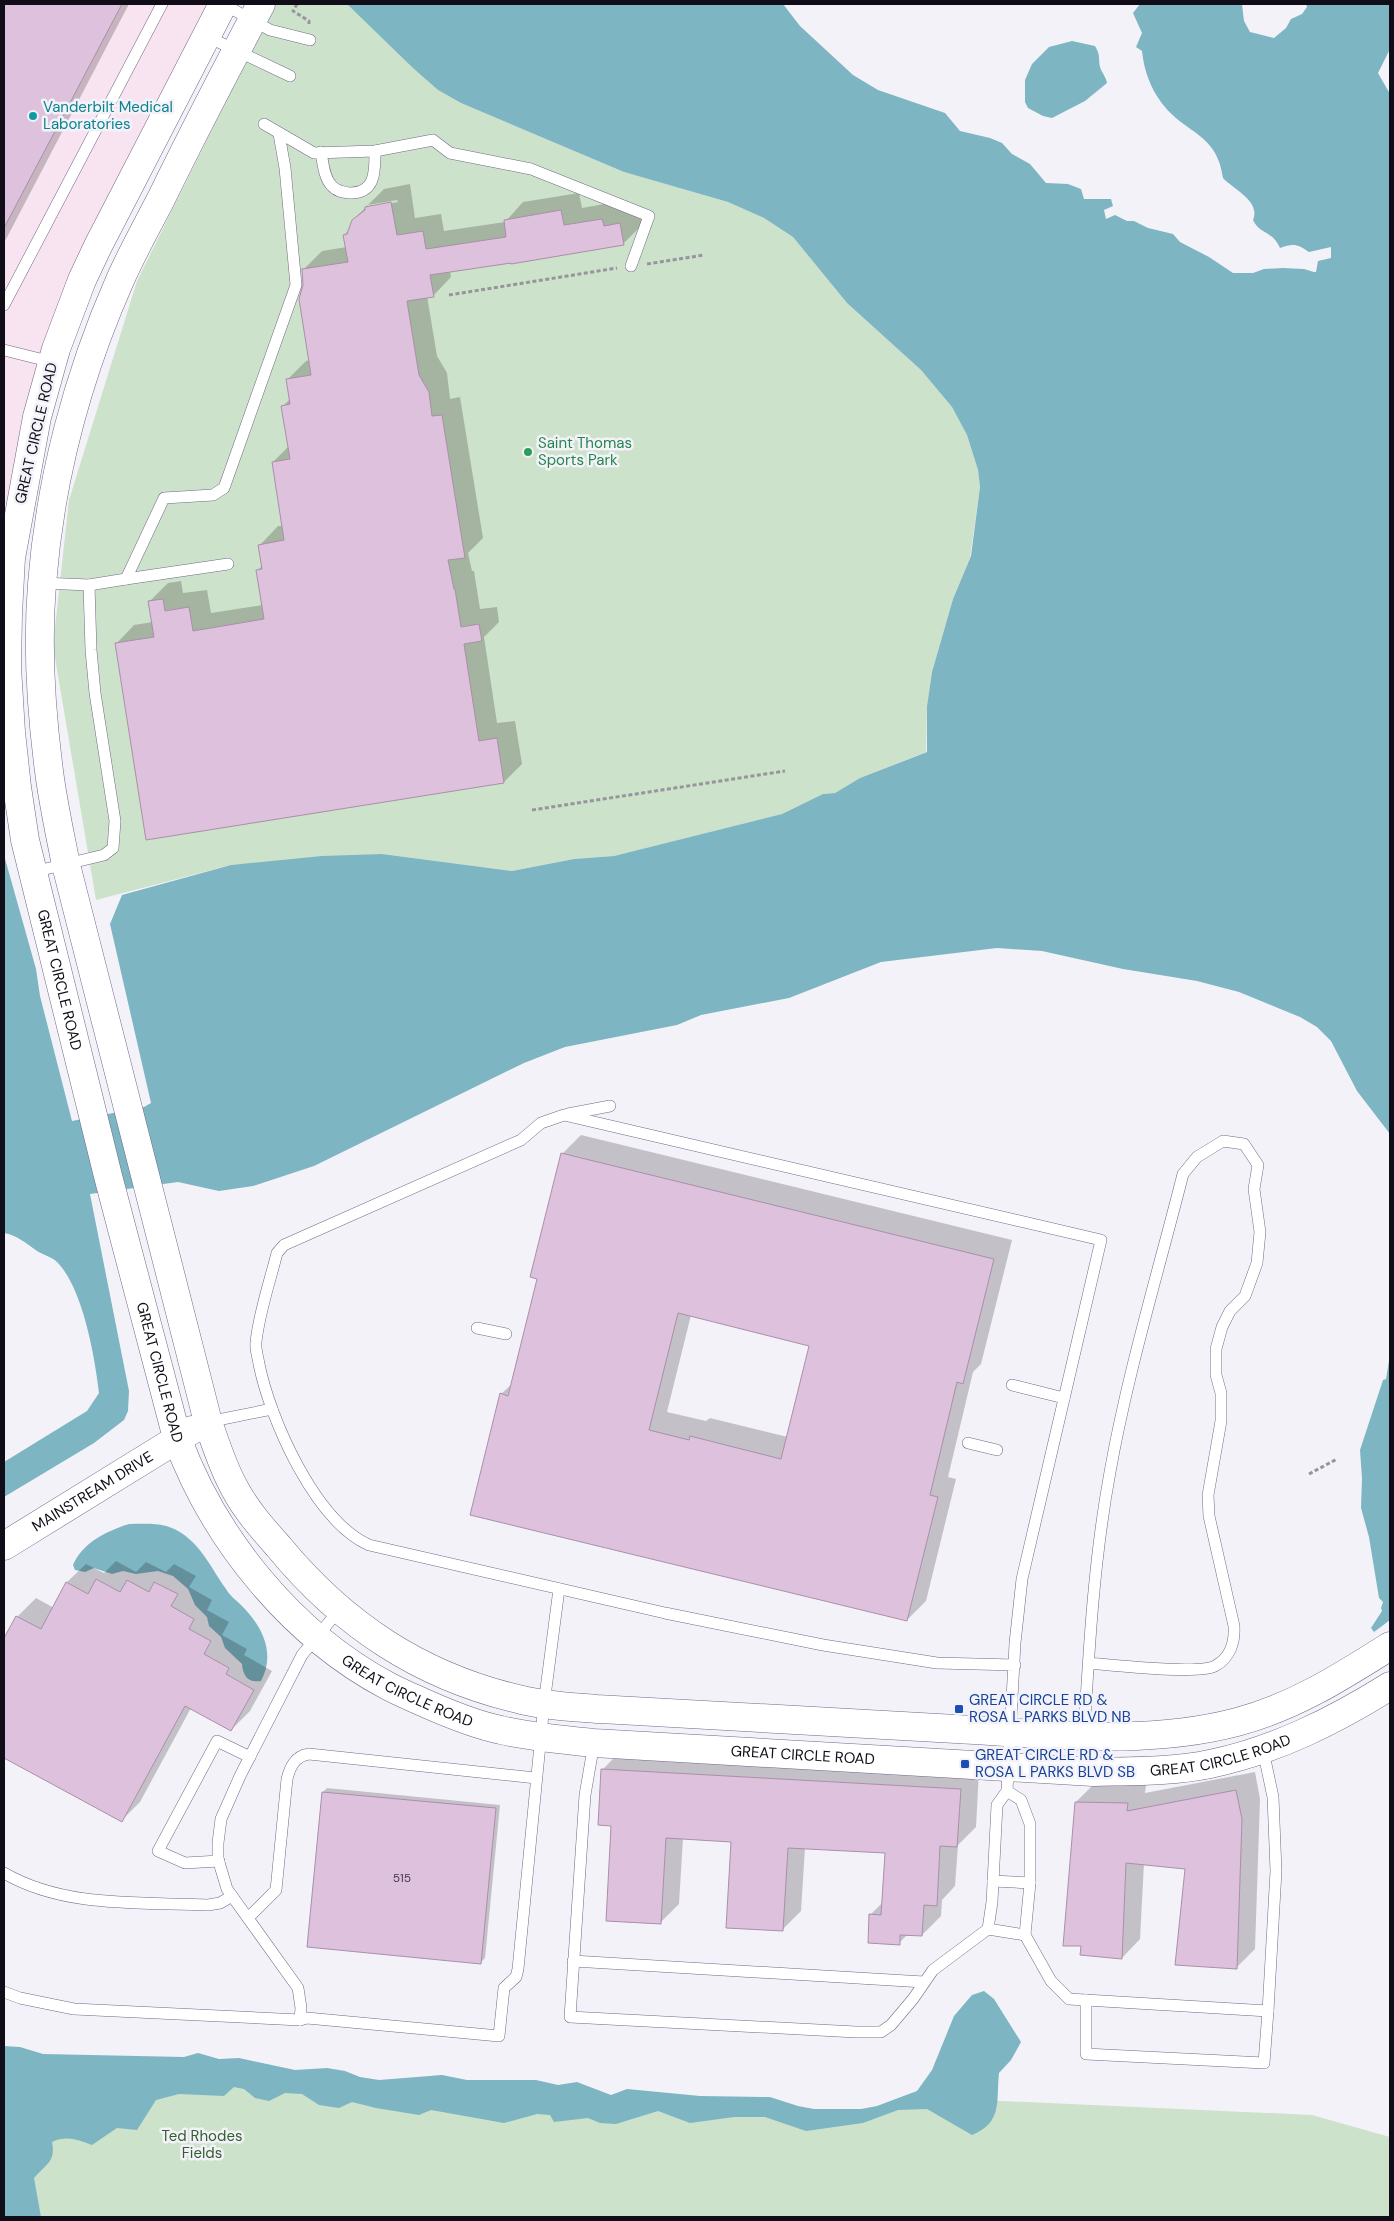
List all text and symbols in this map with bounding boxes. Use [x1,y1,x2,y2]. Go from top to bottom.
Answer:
place label: Vanderbilt Medical Laboratories [43,97,173,134]
marker: Vanderbilt Medical Laboratories [27,110,39,122]
street label: GREAT CIRCLE ROAD [10,360,62,506]
place label: Saint Thomas Sports Park [538,433,632,470]
marker: Saint Thomas Sports Park [522,446,534,458]
street label: GREAT CIRCLE ROAD [33,907,87,1052]
street label: GREAT CIRCLE ROAD [132,1300,188,1445]
street label: MAINSTREAM DRIVE [28,1446,157,1536]
street label: GREAT CIRCLE ROAD [338,1650,476,1732]
place label: GREAT CIRCLE RD & ROSA L PARKS BLVD NB [969,1690,1131,1727]
marker: GREAT CIRCLE RD & ROSA L PARKS BLVD NB [953,1703,965,1715]
street label: GREAT CIRCLE ROAD [1150,1730,1294,1781]
street label: GREAT CIRCLE ROAD [730,1741,875,1769]
place label: GREAT CIRCLE RD & ROSA L PARKS BLVD SB [975,1745,1135,1782]
marker: GREAT CIRCLE RD & ROSA L PARKS BLVD SB [959,1758,971,1770]
house number: 515 [393,1870,411,1886]
park label: Ted Rhodes Fields [162,2126,242,2163]

